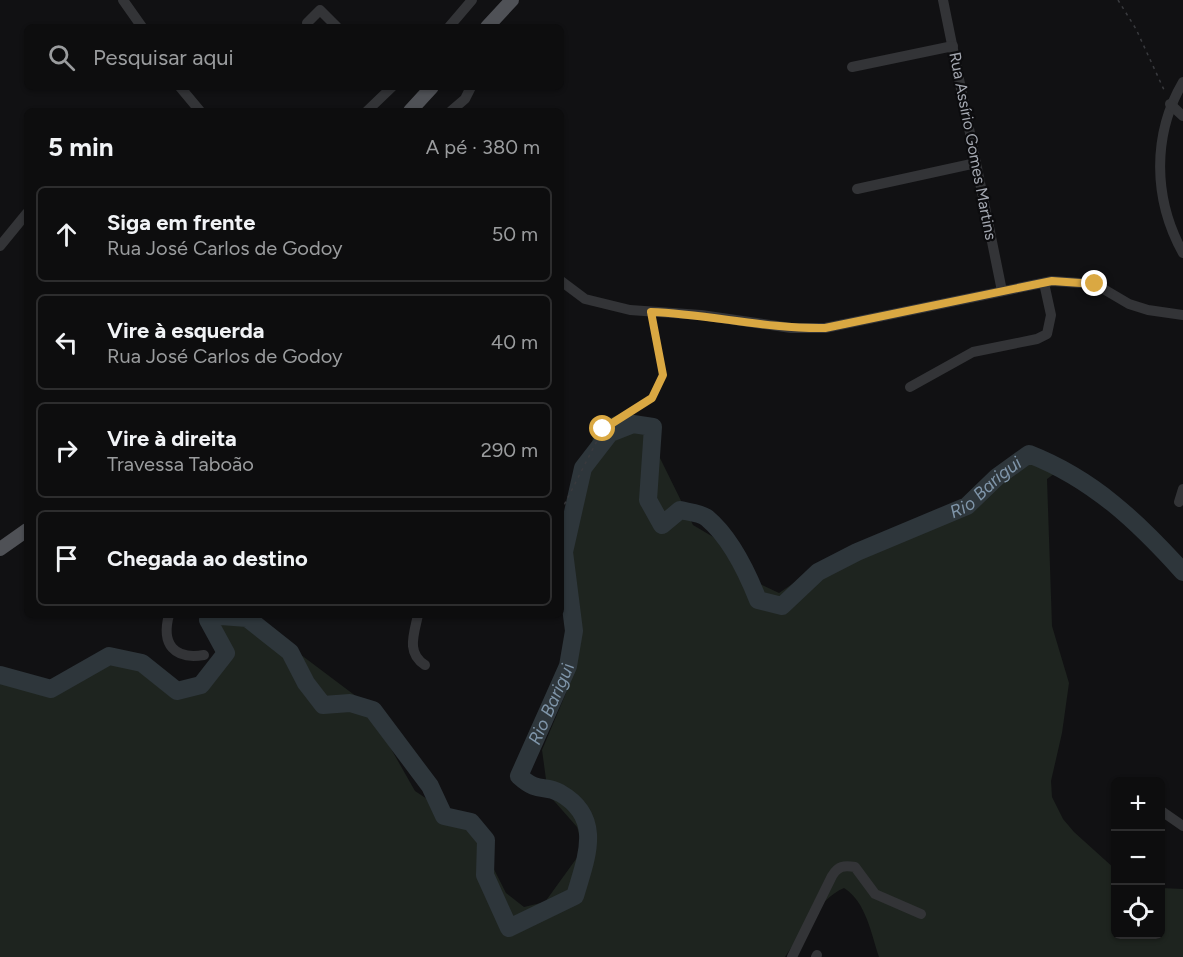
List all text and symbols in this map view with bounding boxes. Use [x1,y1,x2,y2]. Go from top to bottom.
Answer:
search box [24,24,564,90]
icon: search [45,41,78,74]
text: Pesquisar aqui [93,44,234,71]
street label: Rua Assírio Gomes Martins [945,50,1001,242]
text: 5 min [48,131,114,163]
text: A pé · 380 m [426,135,540,159]
text: Siga em frente [107,209,255,236]
icon: ahead [50,218,83,251]
text: 50 m [492,222,538,246]
text: Rua José Carlos de Godoy [107,236,343,260]
route end [1081,270,1107,296]
text: Vire à esquerda [107,317,265,344]
icon: left [50,326,83,359]
text: 40 m [491,330,538,354]
text: Rua José Carlos de Godoy [107,344,343,368]
route start [589,415,615,441]
text: Vire à direita [107,425,237,452]
icon: right [50,434,83,467]
text: 290 m [481,438,538,462]
water label: Rio Barigui [946,451,1026,523]
text: Travessa Taboão [107,452,254,476]
icon: arrive [50,542,83,575]
text: Chegada ao destino [107,545,308,572]
water label: Rio Barigui [523,661,579,748]
map controls [1111,777,1165,939]
button: + [1111,777,1165,831]
button: − [1111,831,1165,885]
button: locate [1111,885,1165,939]

